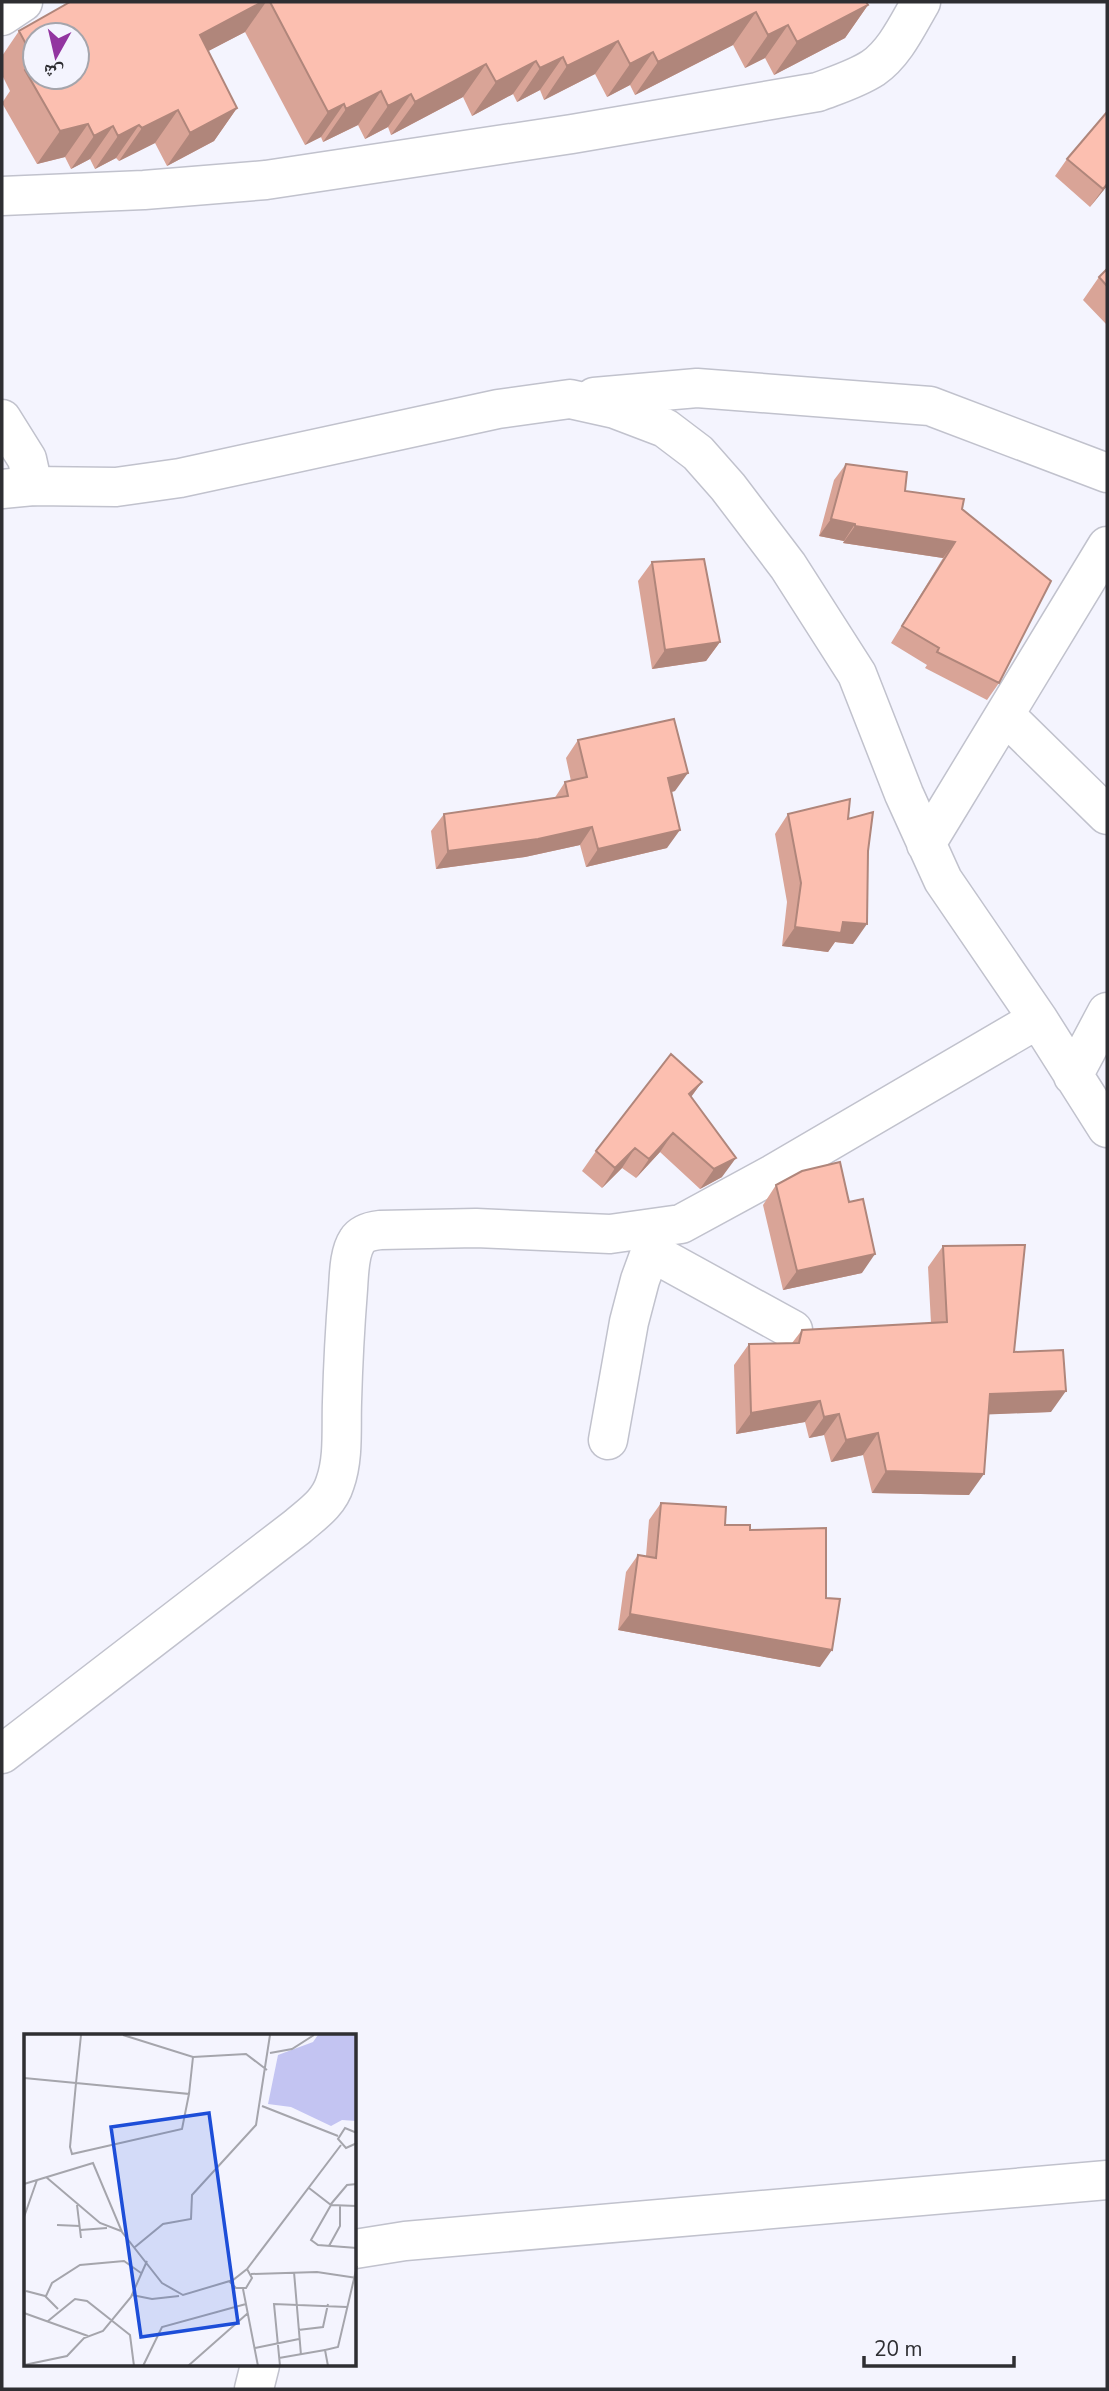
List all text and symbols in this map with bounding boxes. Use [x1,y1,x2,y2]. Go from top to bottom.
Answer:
north arrow [21,21,91,91]
text: ش [42,58,66,86]
inset map [24,2034,357,2366]
scale bar [864,2324,1014,2368]
text: 20 m [874,2335,923,2363]

